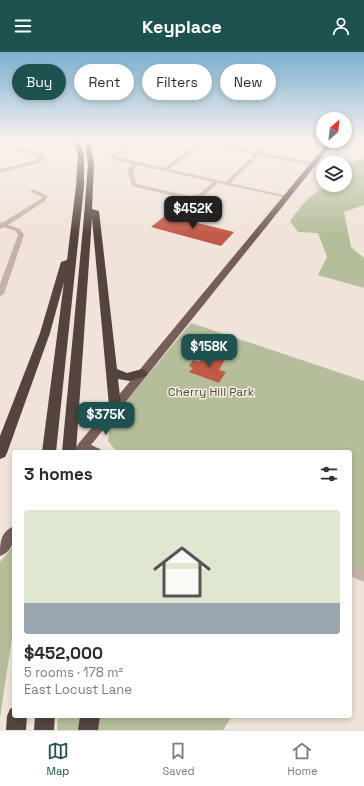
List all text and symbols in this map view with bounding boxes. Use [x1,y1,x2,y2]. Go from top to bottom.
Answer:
icon: menu [12,15,34,37]
text: Keyplace [142,15,222,38]
icon: person [330,15,352,37]
chip: Buy [12,64,66,100]
chip: Rent [74,64,134,100]
chip: Filters [142,64,212,100]
chip: New [220,64,276,100]
north arrow [316,112,352,148]
map controls [316,112,352,192]
button: layers [316,156,352,192]
pin: $452K [165,196,221,230]
text: $452K [173,200,213,217]
pin: $158K [181,334,237,368]
text: $158K [190,338,228,355]
park label: Cherry Hill Park [168,384,255,400]
pin: $375K [78,402,134,436]
text: $375K [87,406,125,423]
text: 3 homes [24,463,93,485]
icon: filters [318,463,340,485]
icon: home [146,536,218,608]
text: $452,000 [24,642,103,664]
text: 5 rooms · 178 m² [24,664,123,681]
text: East Locust Lane [24,681,132,698]
tab: Map [46,740,69,778]
tab: Saved [162,740,194,778]
tab: Home [287,740,317,778]

